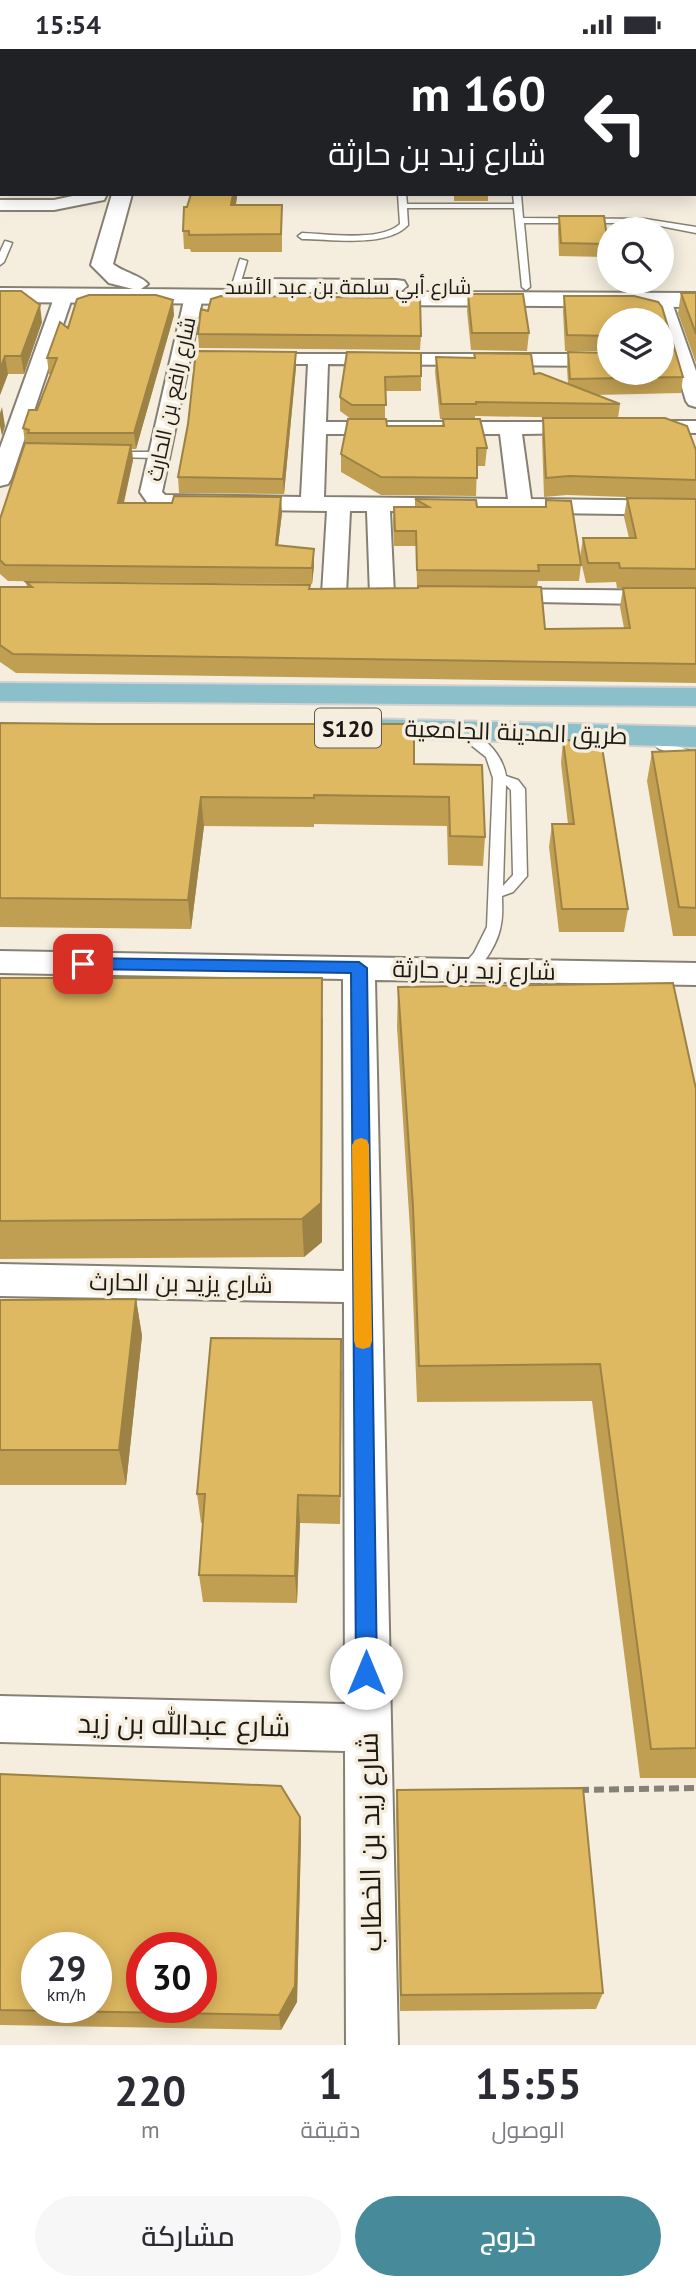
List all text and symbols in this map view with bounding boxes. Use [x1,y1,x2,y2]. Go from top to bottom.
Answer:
text: 15:54 [35,8,101,41]
text: 160 m [411,61,546,125]
icon: left [570,77,661,168]
text: شارع زيد بن حارثة [328,132,546,174]
map controls [597,217,674,385]
button: search [597,217,674,294]
street label: شارع أبي سلمة بن عبد الأسد [225,273,471,303]
button: layers [597,308,674,385]
street label: شارع رافع بن الحارث [140,314,203,484]
road number: S120 [315,709,381,747]
street label: طريق المدينة الجامعية [404,713,628,751]
pin [53,934,113,994]
icon: arrive [64,945,102,983]
street label: شارع زيد بن حارثة [392,953,556,988]
street label: شارع يزيد بن الحارث [89,1266,273,1301]
position arrow [329,1636,403,1710]
street label: شارع عبدالله بن زيد [77,1704,291,1745]
street label: شارع زيد بن الخطاب [349,1732,390,1952]
speed limit sign: 30 [126,1932,217,2023]
text: 29 [47,1945,86,1991]
text: km/h [47,1983,86,2006]
text: 1 [319,2056,342,2111]
text: 15:55 [475,2056,581,2111]
text: 220 [115,2063,186,2118]
text: m [141,2115,160,2144]
text: دقيقة [301,2115,360,2144]
text: الوصول [492,2115,565,2144]
button: مشاركة [35,2196,341,2276]
button: خروج [355,2196,661,2276]

